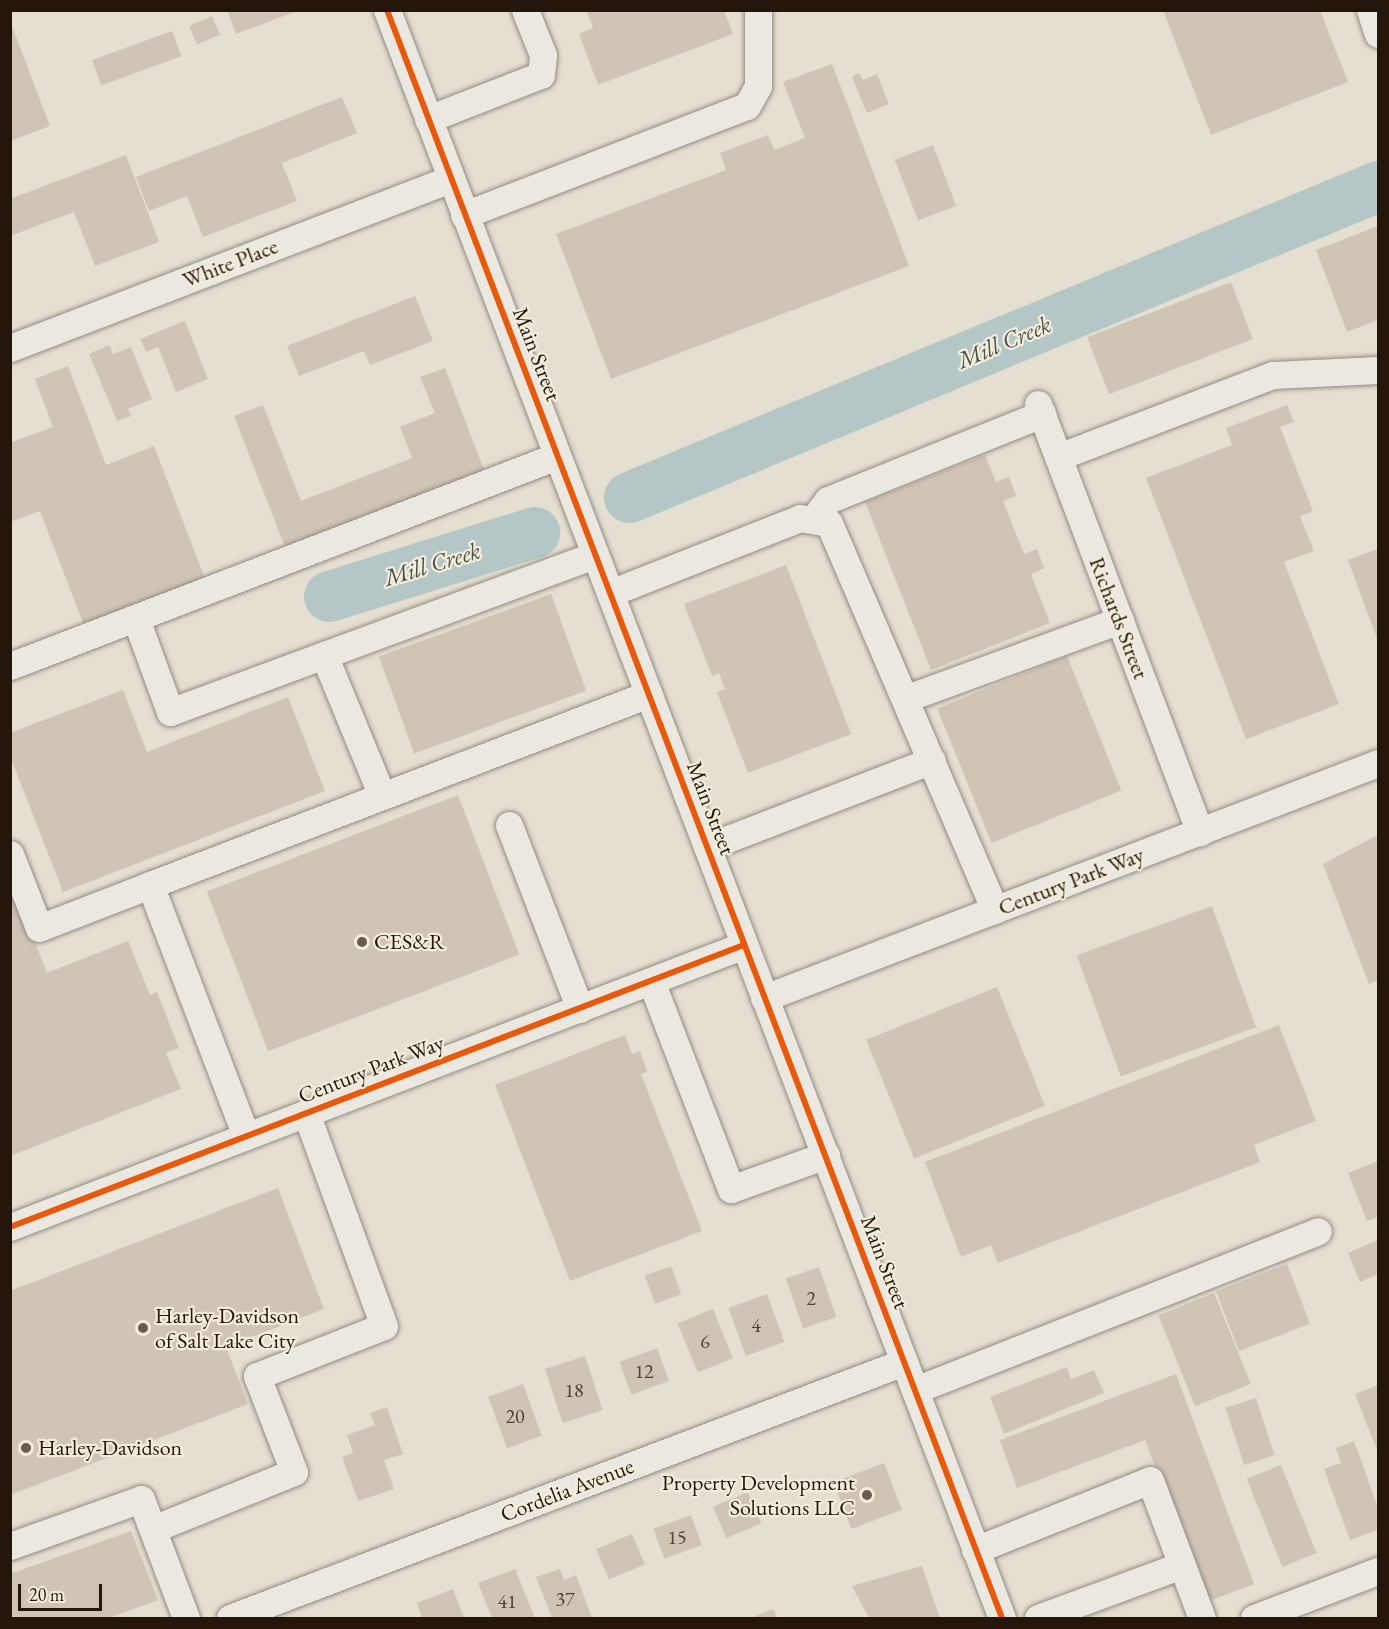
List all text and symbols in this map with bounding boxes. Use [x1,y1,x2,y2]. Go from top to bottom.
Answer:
street label: White Place [179,233,281,293]
street label: Main Street [507,304,567,404]
water label: Mill Creek [953,309,1055,375]
water label: Mill Creek [380,536,484,592]
street label: Richards Street [1084,553,1154,683]
street label: Main Street [681,758,741,858]
street label: Century Park Way [995,841,1147,921]
place label: CES&R [374,929,445,955]
marker: CES&R [355,935,369,949]
street label: Century Park Way [295,1029,447,1109]
street label: Main Street [855,1212,915,1312]
house number: 2 [806,1286,816,1310]
place label: Harley-Davidson of Salt Lake City [155,1302,299,1354]
house number: 4 [751,1313,761,1337]
marker: Harley-Davidson of Salt Lake City [136,1321,150,1335]
house number: 6 [700,1329,710,1353]
house number: 12 [634,1359,654,1383]
house number: 18 [564,1378,584,1402]
house number: 20 [505,1404,525,1428]
place label: Harley-Davidson [38,1435,182,1461]
marker: Harley-Davidson [19,1441,33,1455]
street label: Cordelia Avenue [497,1452,637,1528]
place label: Property Development Solutions LLC [662,1469,855,1520]
marker: Property Development Solutions LLC [860,1488,874,1502]
house number: 15 [667,1525,687,1549]
scale bar [21,1572,105,1610]
text: 20 m [29,1583,64,1606]
house number: 37 [555,1587,575,1611]
house number: 41 [497,1589,517,1613]

